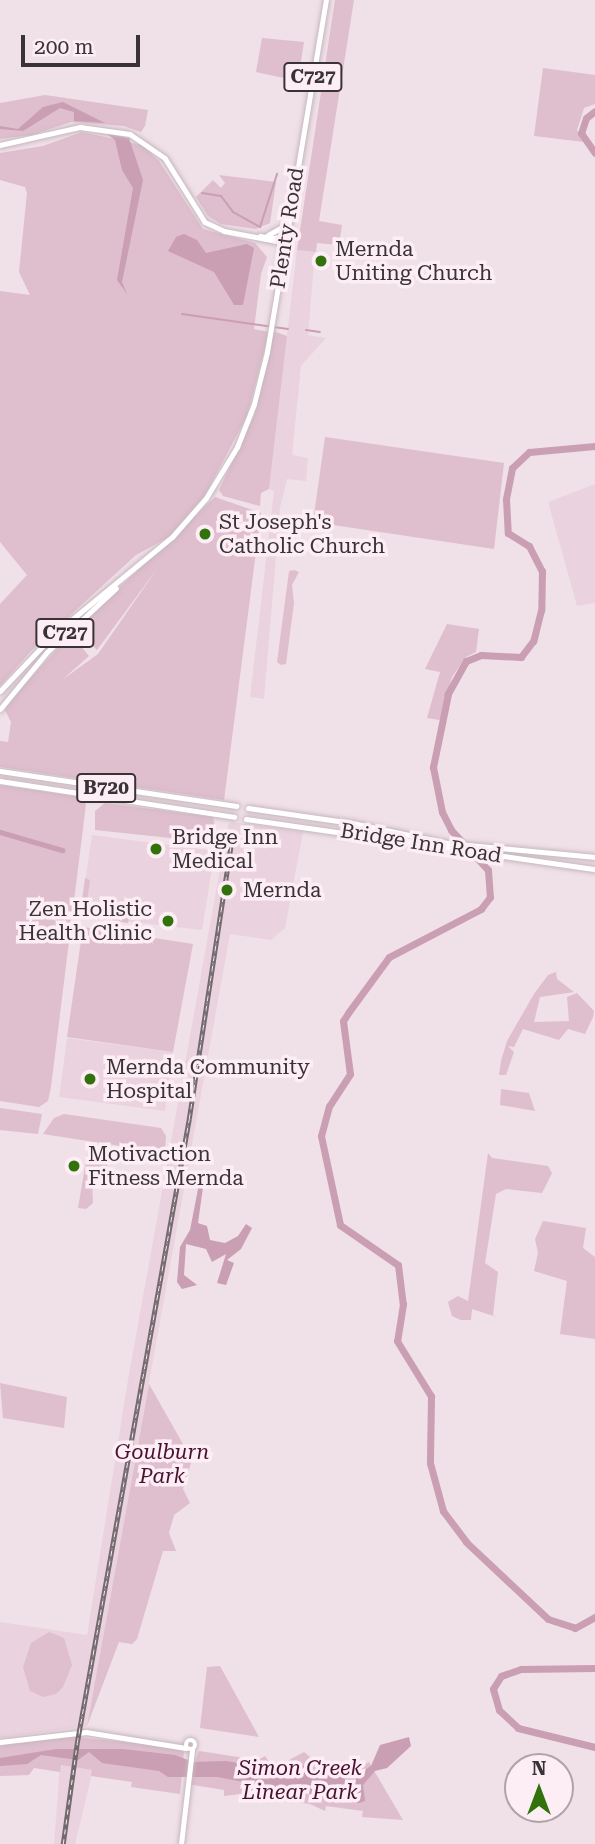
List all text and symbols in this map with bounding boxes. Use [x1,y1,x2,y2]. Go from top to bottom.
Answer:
scale bar [24,21,144,65]
text: 200 m [34,35,94,59]
road number: C727 [283,61,343,92]
street label: Plenty Road [265,166,309,290]
place label: Mernda Uniting Church [335,236,492,286]
marker: Mernda Uniting Church [313,253,329,269]
place label: St Joseph's Catholic Church [219,509,385,559]
marker: St Joseph's Catholic Church [197,526,213,542]
road number: C727 [35,618,95,648]
road number: B720 [74,772,138,804]
street label: Bridge Inn Road [339,818,503,868]
place label: Bridge Inn Medical [172,824,278,874]
marker: Bridge Inn Medical [146,839,166,859]
place label: Mernda [243,877,321,903]
marker: Mernda [217,880,237,900]
place label: Zen Holistic Health Clinic [18,896,152,946]
marker: Zen Holistic Health Clinic [158,911,178,931]
place label: Mernda Community Hospital [106,1054,310,1104]
marker: Mernda Community Hospital [80,1069,100,1089]
place label: Motivaction Fitness Mernda [88,1141,244,1191]
marker: Motivaction Fitness Mernda [66,1158,82,1174]
park label: Goulburn Park [115,1439,209,1489]
north arrow [504,1753,574,1823]
park label: Simon Creek Linear Park [238,1755,362,1805]
text: N [532,1757,546,1780]

